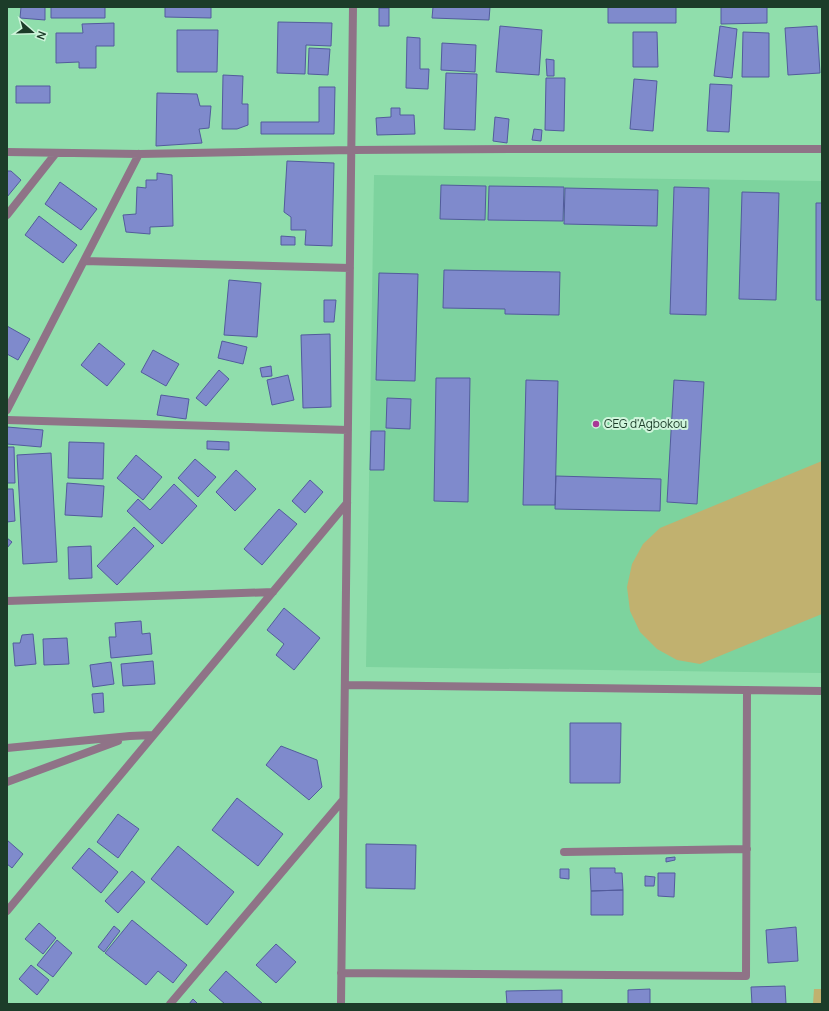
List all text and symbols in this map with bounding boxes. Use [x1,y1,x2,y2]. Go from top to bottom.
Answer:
north arrow [12,12,52,52]
text: N [33,29,50,42]
place label: CEG d'Agbokou [604,415,687,432]
marker: CEG d'Agbokou [591,419,601,429]

